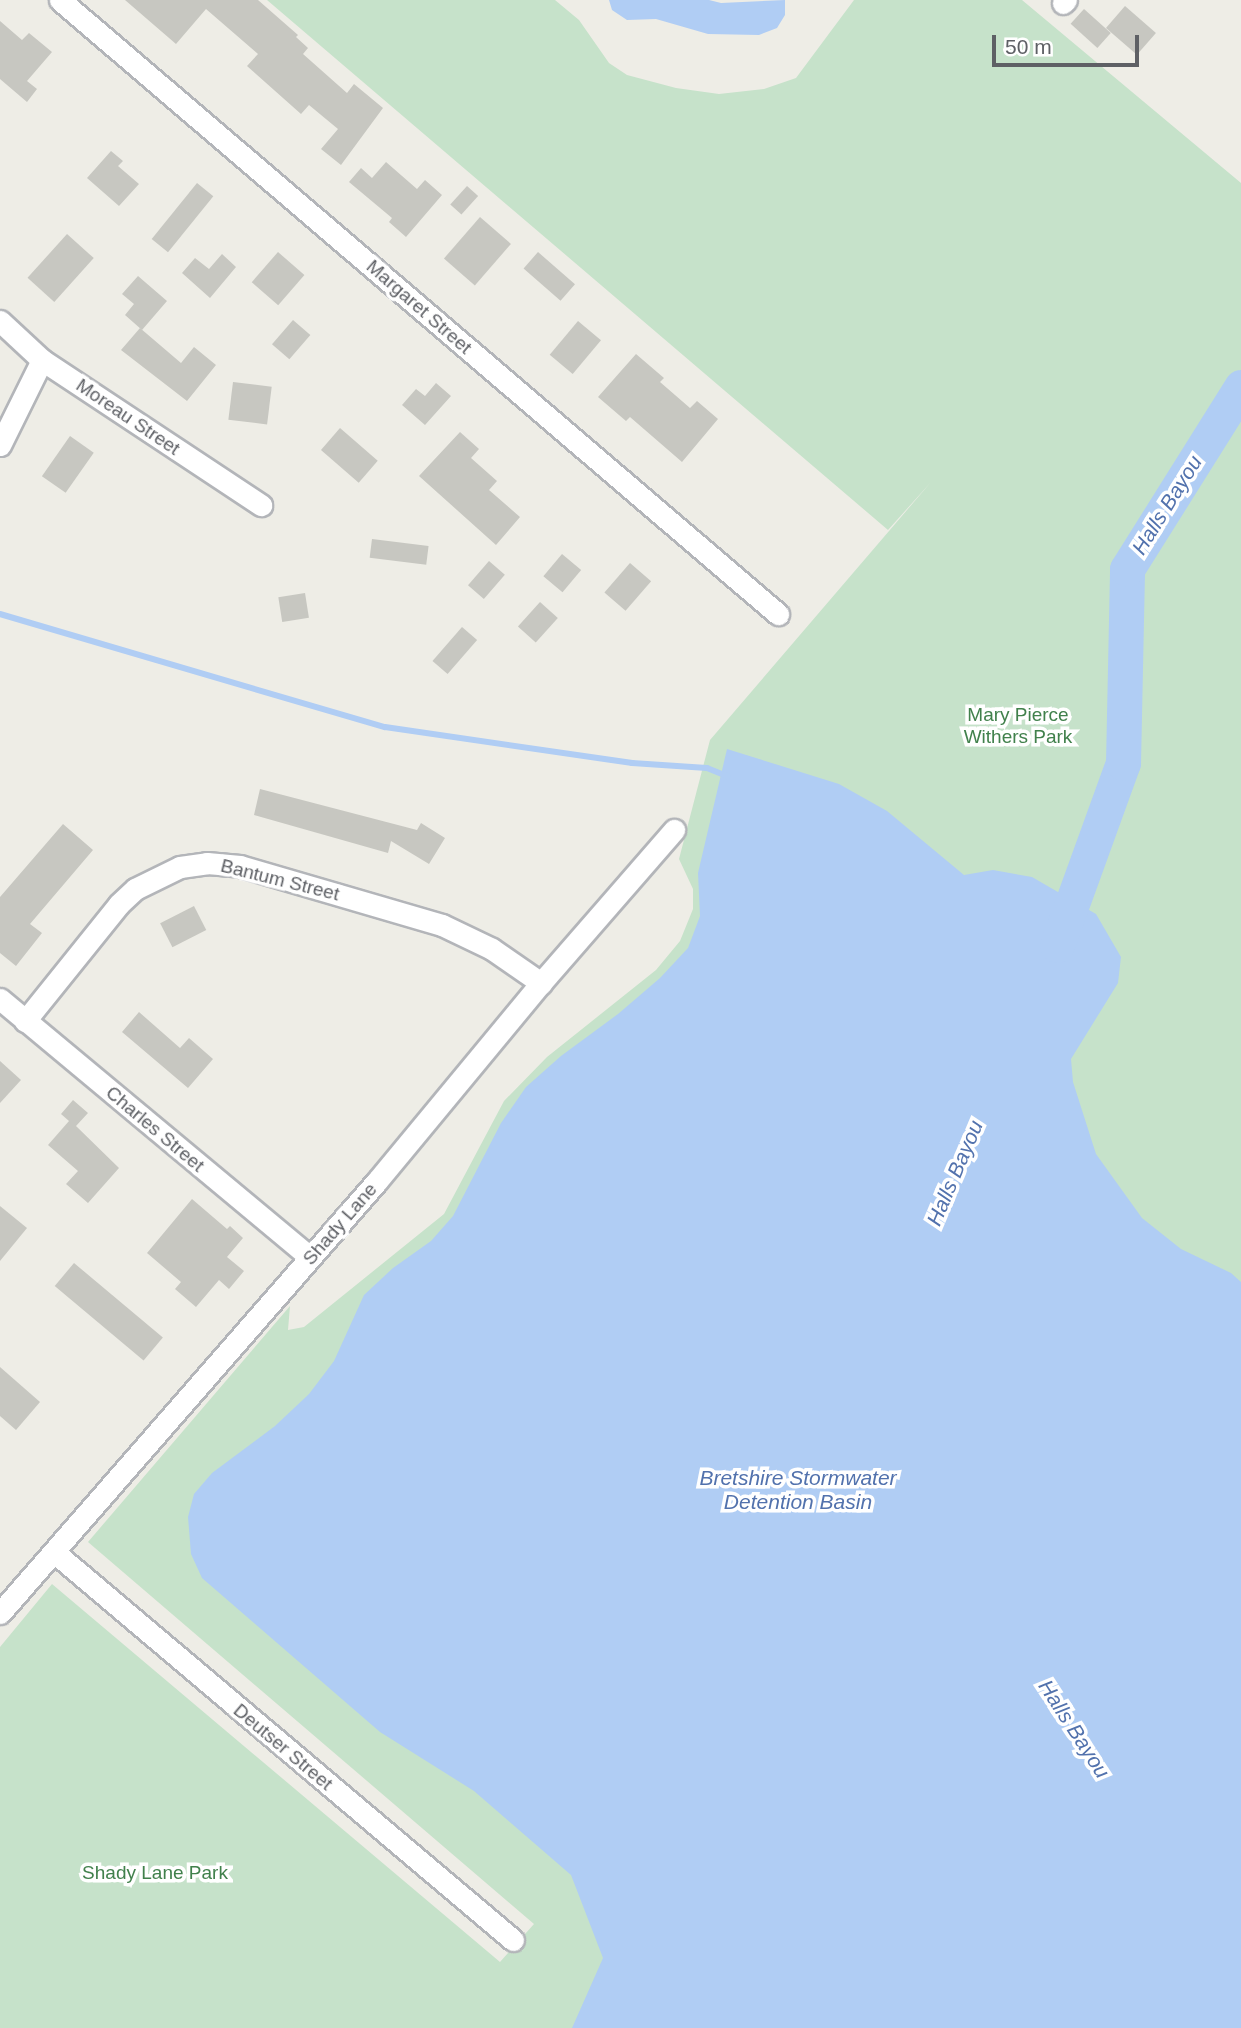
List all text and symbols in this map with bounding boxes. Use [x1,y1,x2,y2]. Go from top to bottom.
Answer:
scale bar [996,21,1143,65]
text: 50 m [1005,35,1052,58]
street label: Margaret Street [362,255,476,359]
street label: Moreau Street [72,374,184,460]
water label: Halls Bayou [1127,451,1207,559]
park label: Mary Pierce Withers Park [964,704,1072,748]
street label: Bantum Street [218,854,342,906]
street label: Charles Street [101,1081,209,1177]
water label: Halls Bayou [922,1117,988,1229]
street label: Shady Lane [298,1178,382,1270]
water label: Bretshire Stormwater Detention Basin [699,1465,897,1515]
water label: Halls Bayou [1033,1675,1115,1783]
street label: Deutser Street [229,1699,337,1795]
park label: Shady Lane Park [82,1862,228,1884]

